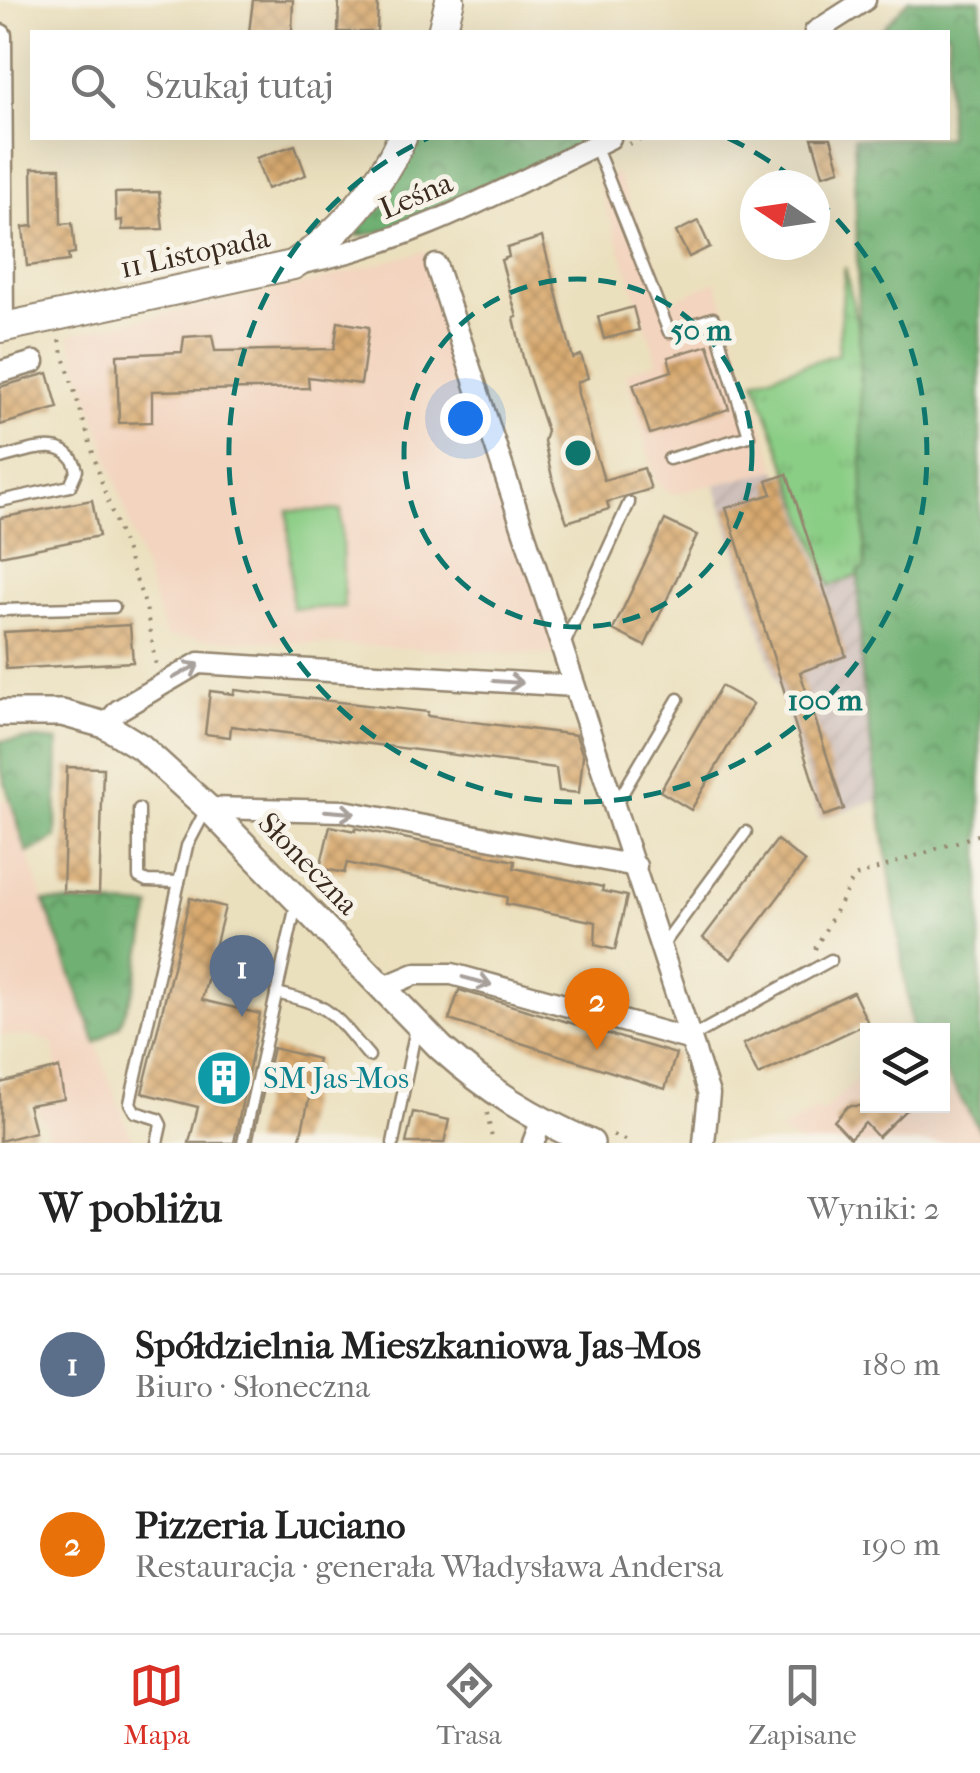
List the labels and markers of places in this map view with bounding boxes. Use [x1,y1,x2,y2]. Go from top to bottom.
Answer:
centre of rings [560,435,596,471]
pin: 1 [210,934,274,1017]
pin: 2 [564,968,630,1050]
building icon: SM Jas-Mos [194,1048,254,1108]
place label: SM Jas-Mos [263,1061,409,1096]

